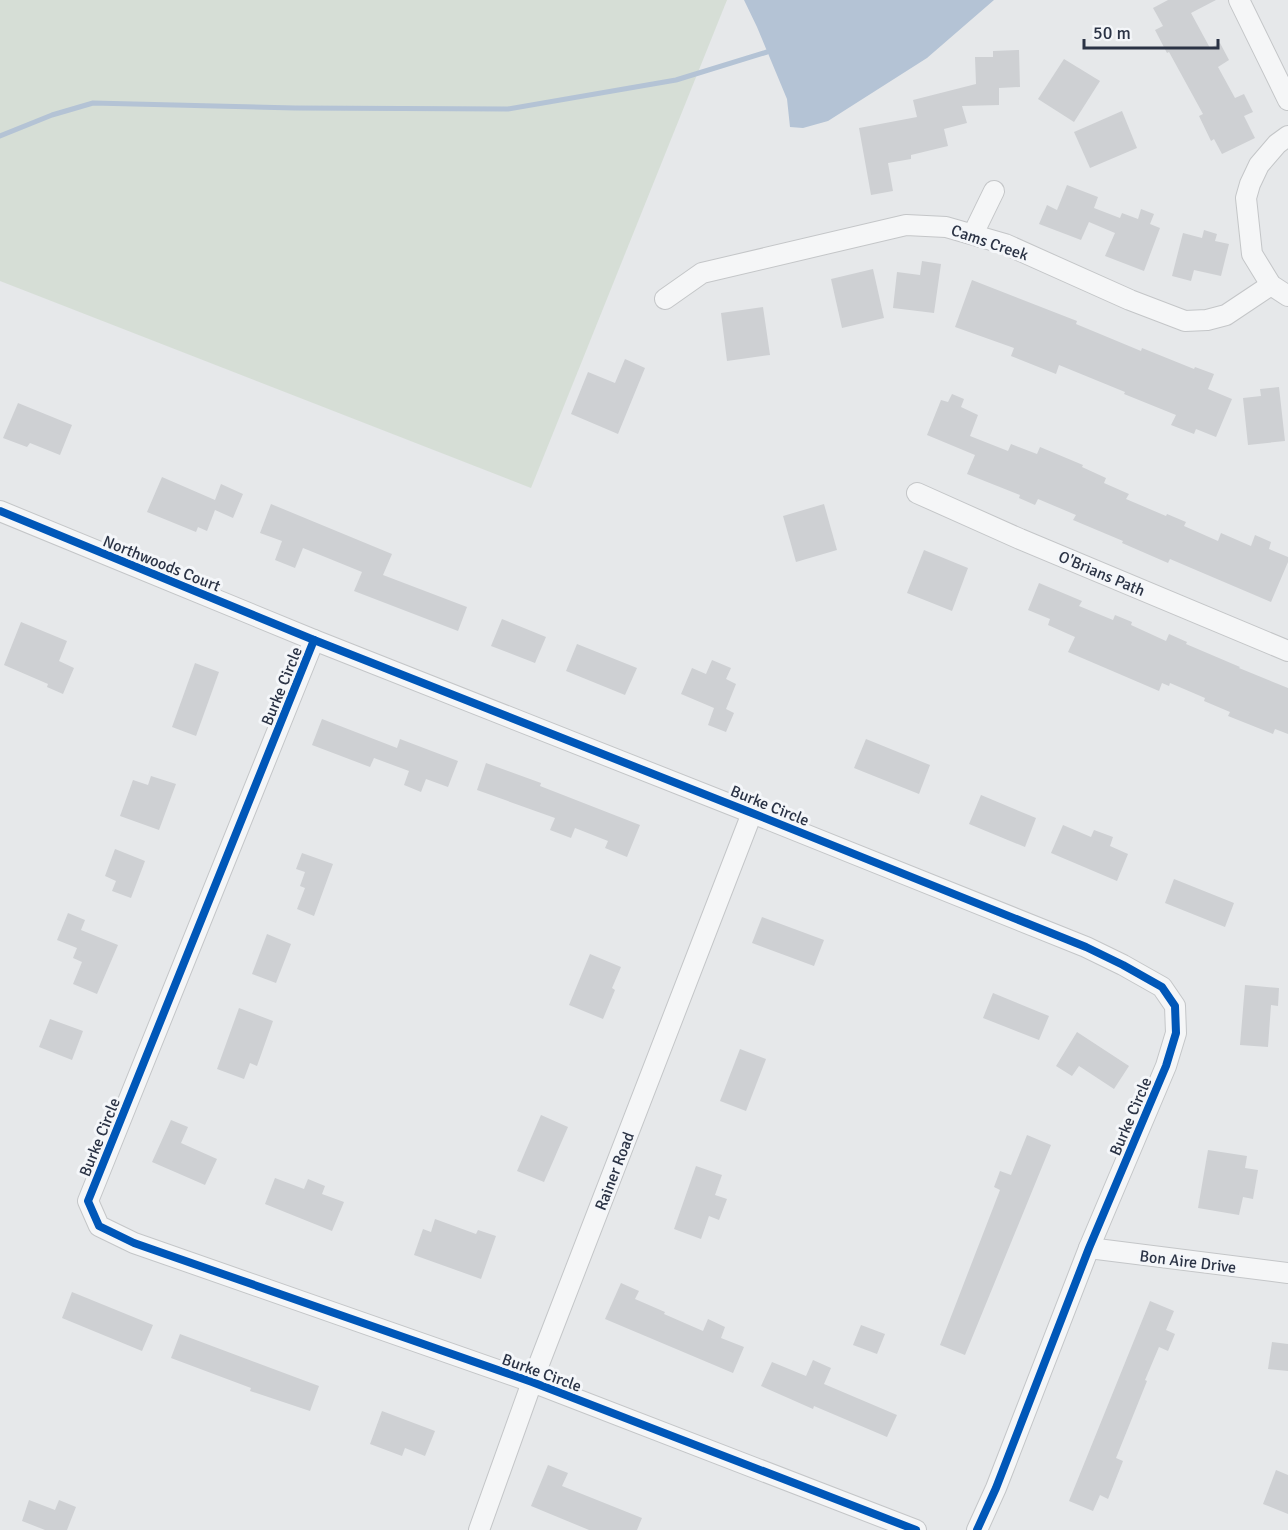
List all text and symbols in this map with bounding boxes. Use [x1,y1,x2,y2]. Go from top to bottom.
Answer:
scale bar [1084,12,1218,50]
text: 50 m [1093,22,1131,44]
street label: Cams Creek [948,220,1031,265]
street label: Northwoods Court [100,531,224,597]
street label: O'Brians Path [1055,547,1148,601]
street label: Burke Circle [257,644,307,729]
street label: Burke Circle [727,781,812,831]
street label: Burke Circle [1105,1074,1156,1159]
street label: Burke Circle [75,1095,125,1180]
street label: Rainer Road [591,1129,639,1213]
street label: Bon Aire Drive [1138,1246,1237,1278]
street label: Burke Circle [499,1349,584,1397]

